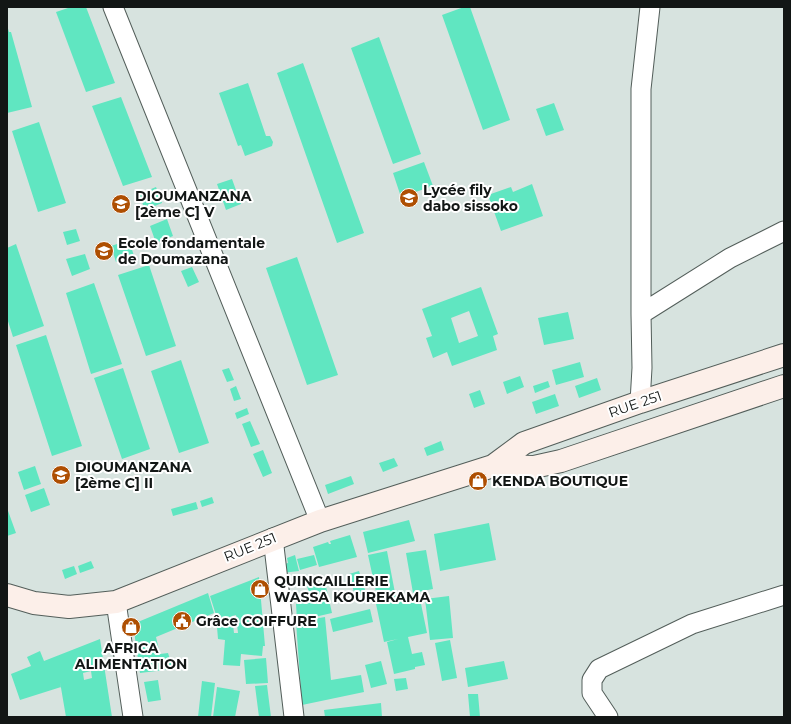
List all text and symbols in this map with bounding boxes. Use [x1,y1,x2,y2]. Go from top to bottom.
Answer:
place label: Lycée fily dabo sissoko [423,181,518,215]
place label: DIOUMANZANA [2ème C] V [135,187,252,221]
school or university icon: Lycée fily dabo sissoko [398,187,420,209]
school or university icon: DIOUMANZANA [2ème C] V [110,193,132,215]
place label: Ecole fondamentale de Doumazana [118,234,265,268]
school or university icon: Ecole fondamentale de Doumazana [93,240,115,262]
street label: RUE 251 [606,387,664,421]
place label: DIOUMANZANA [2ème C] II [75,458,192,492]
school or university icon: DIOUMANZANA [2ème C] II [50,464,72,486]
shop icon: KENDA BOUTIQUE [467,470,489,492]
place label: KENDA BOUTIQUE [492,472,628,490]
street label: RUE 251 [221,528,279,566]
place label: QUINCAILLERIE WASSA KOUREKAMA [274,572,430,606]
shop icon: QUINCAILLERIE WASSA KOUREKAMA [249,578,271,600]
public building icon: Grâce COIFFURE [171,610,193,632]
place label: Grâce COIFFURE [196,612,317,630]
shop icon: AFRICA ALIMENTATION [120,616,142,638]
place label: AFRICA ALIMENTATION [74,639,187,673]

